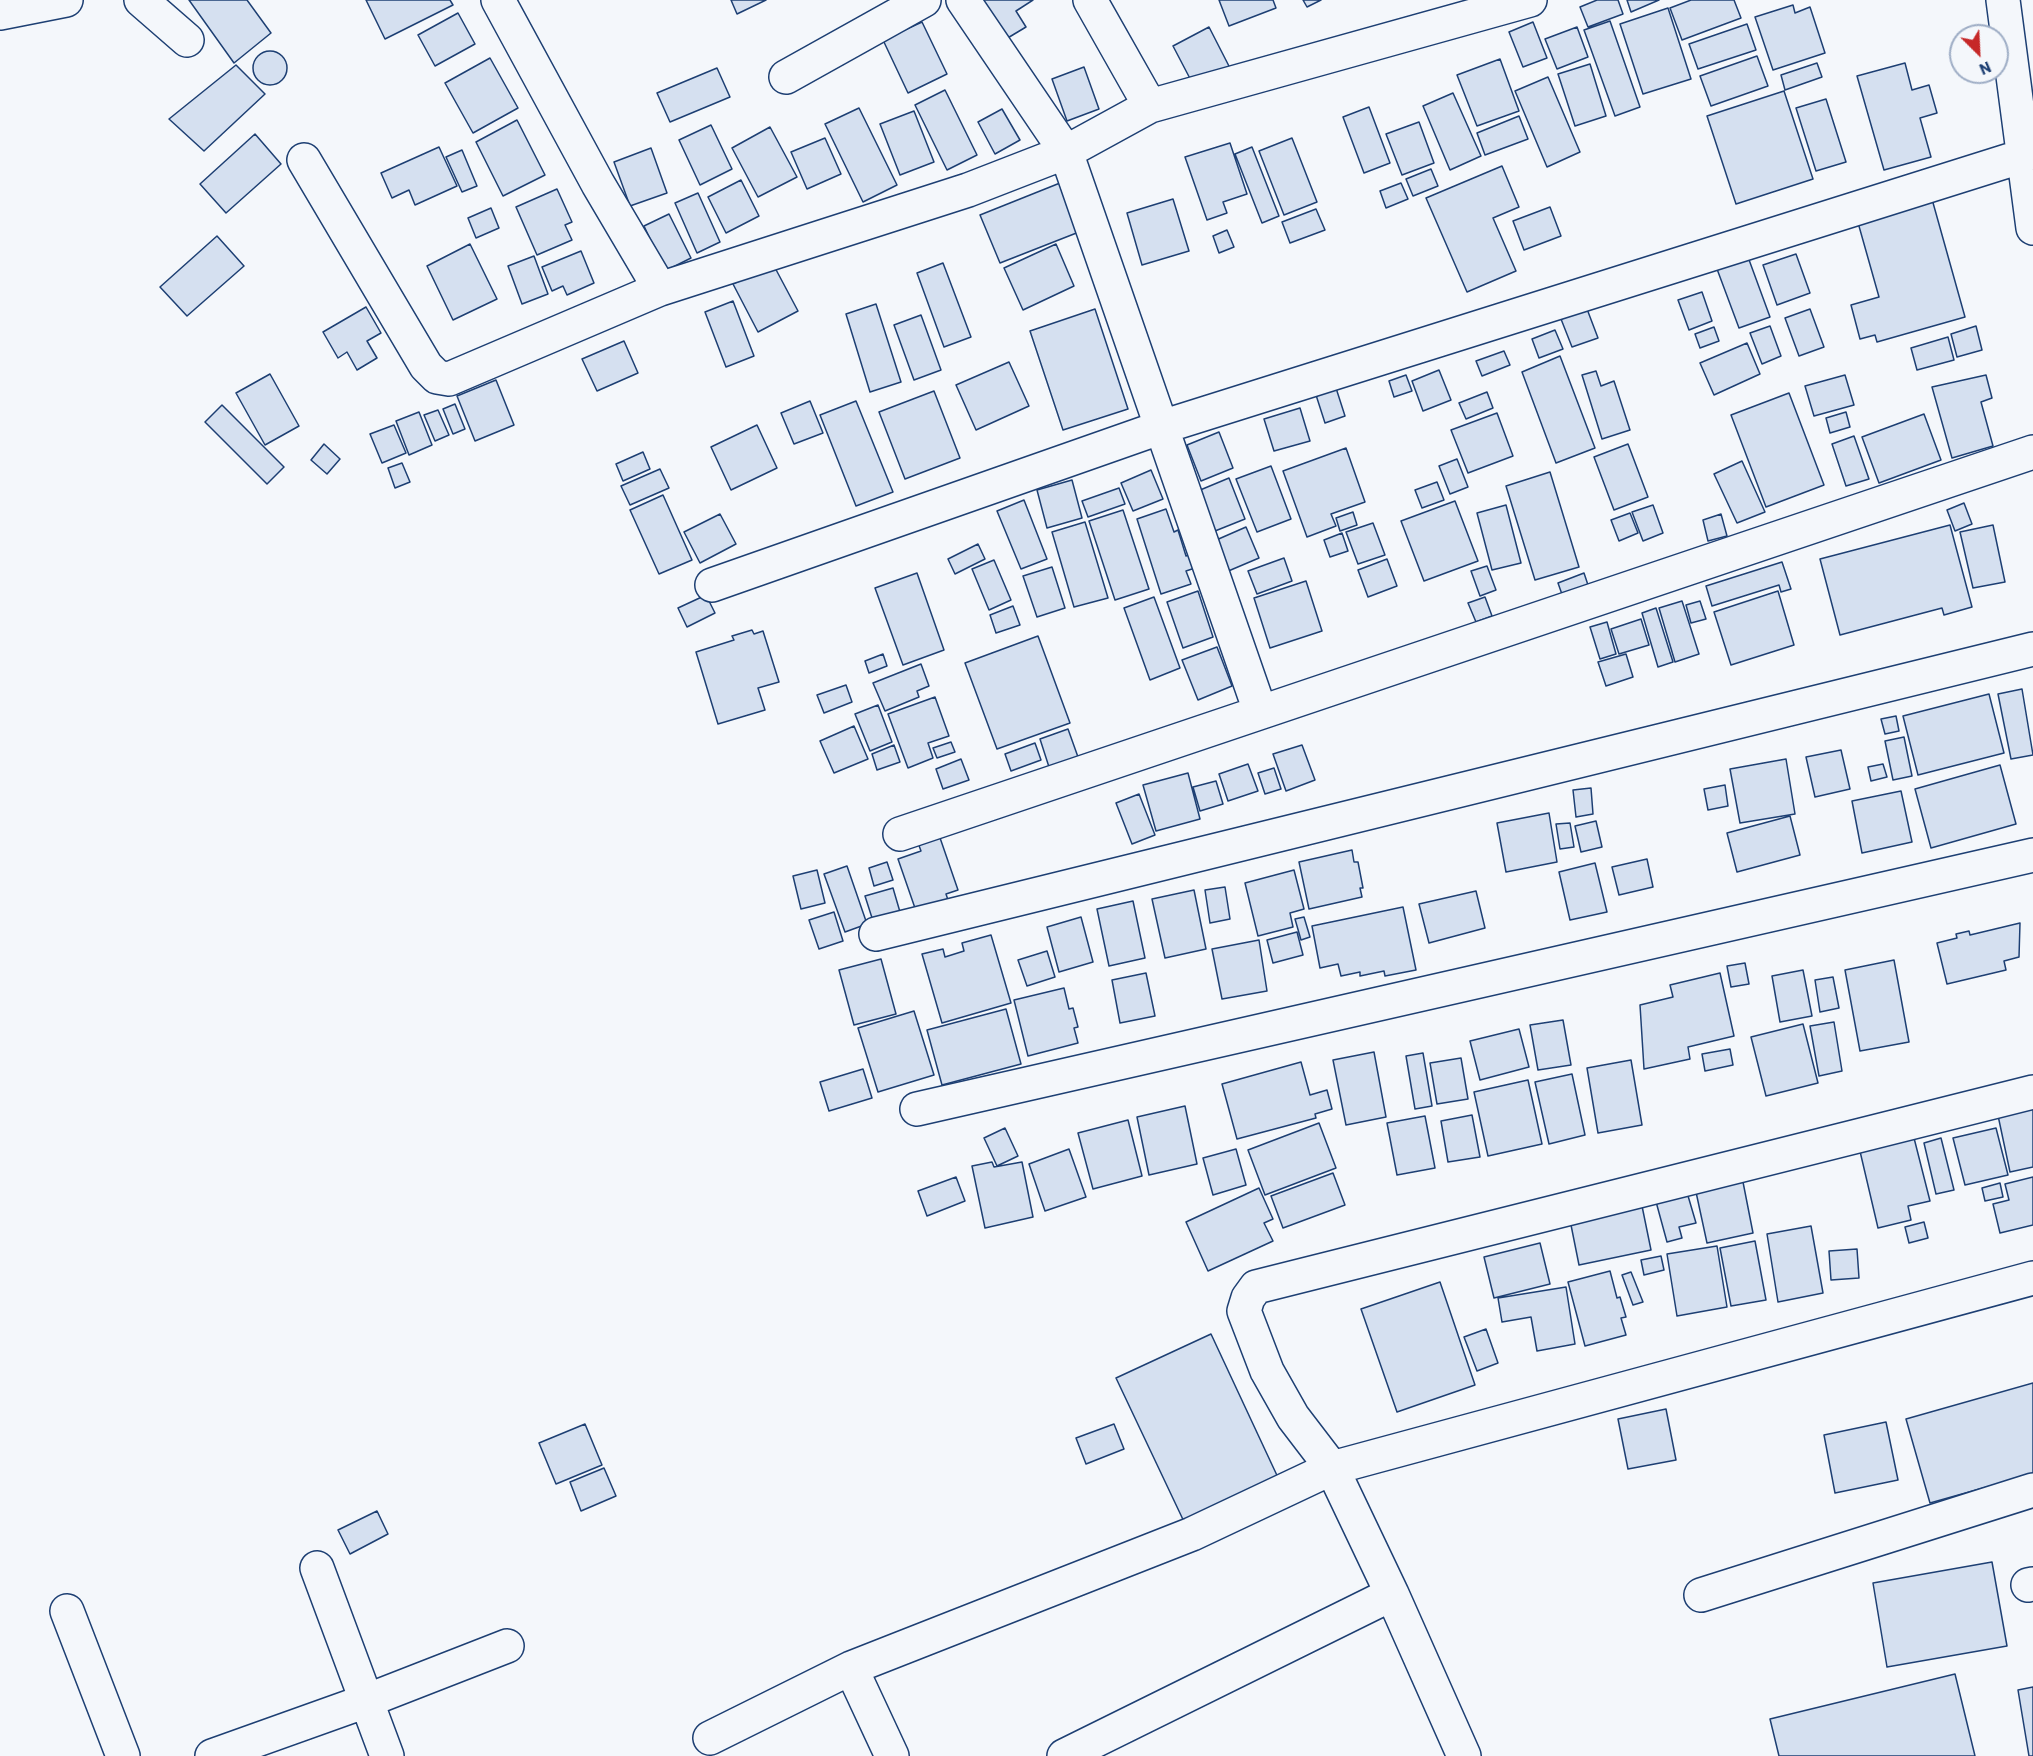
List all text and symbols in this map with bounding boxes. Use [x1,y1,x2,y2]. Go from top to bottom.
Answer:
north arrow [1949,24,2009,84]
text: N [1977,58,1994,80]

